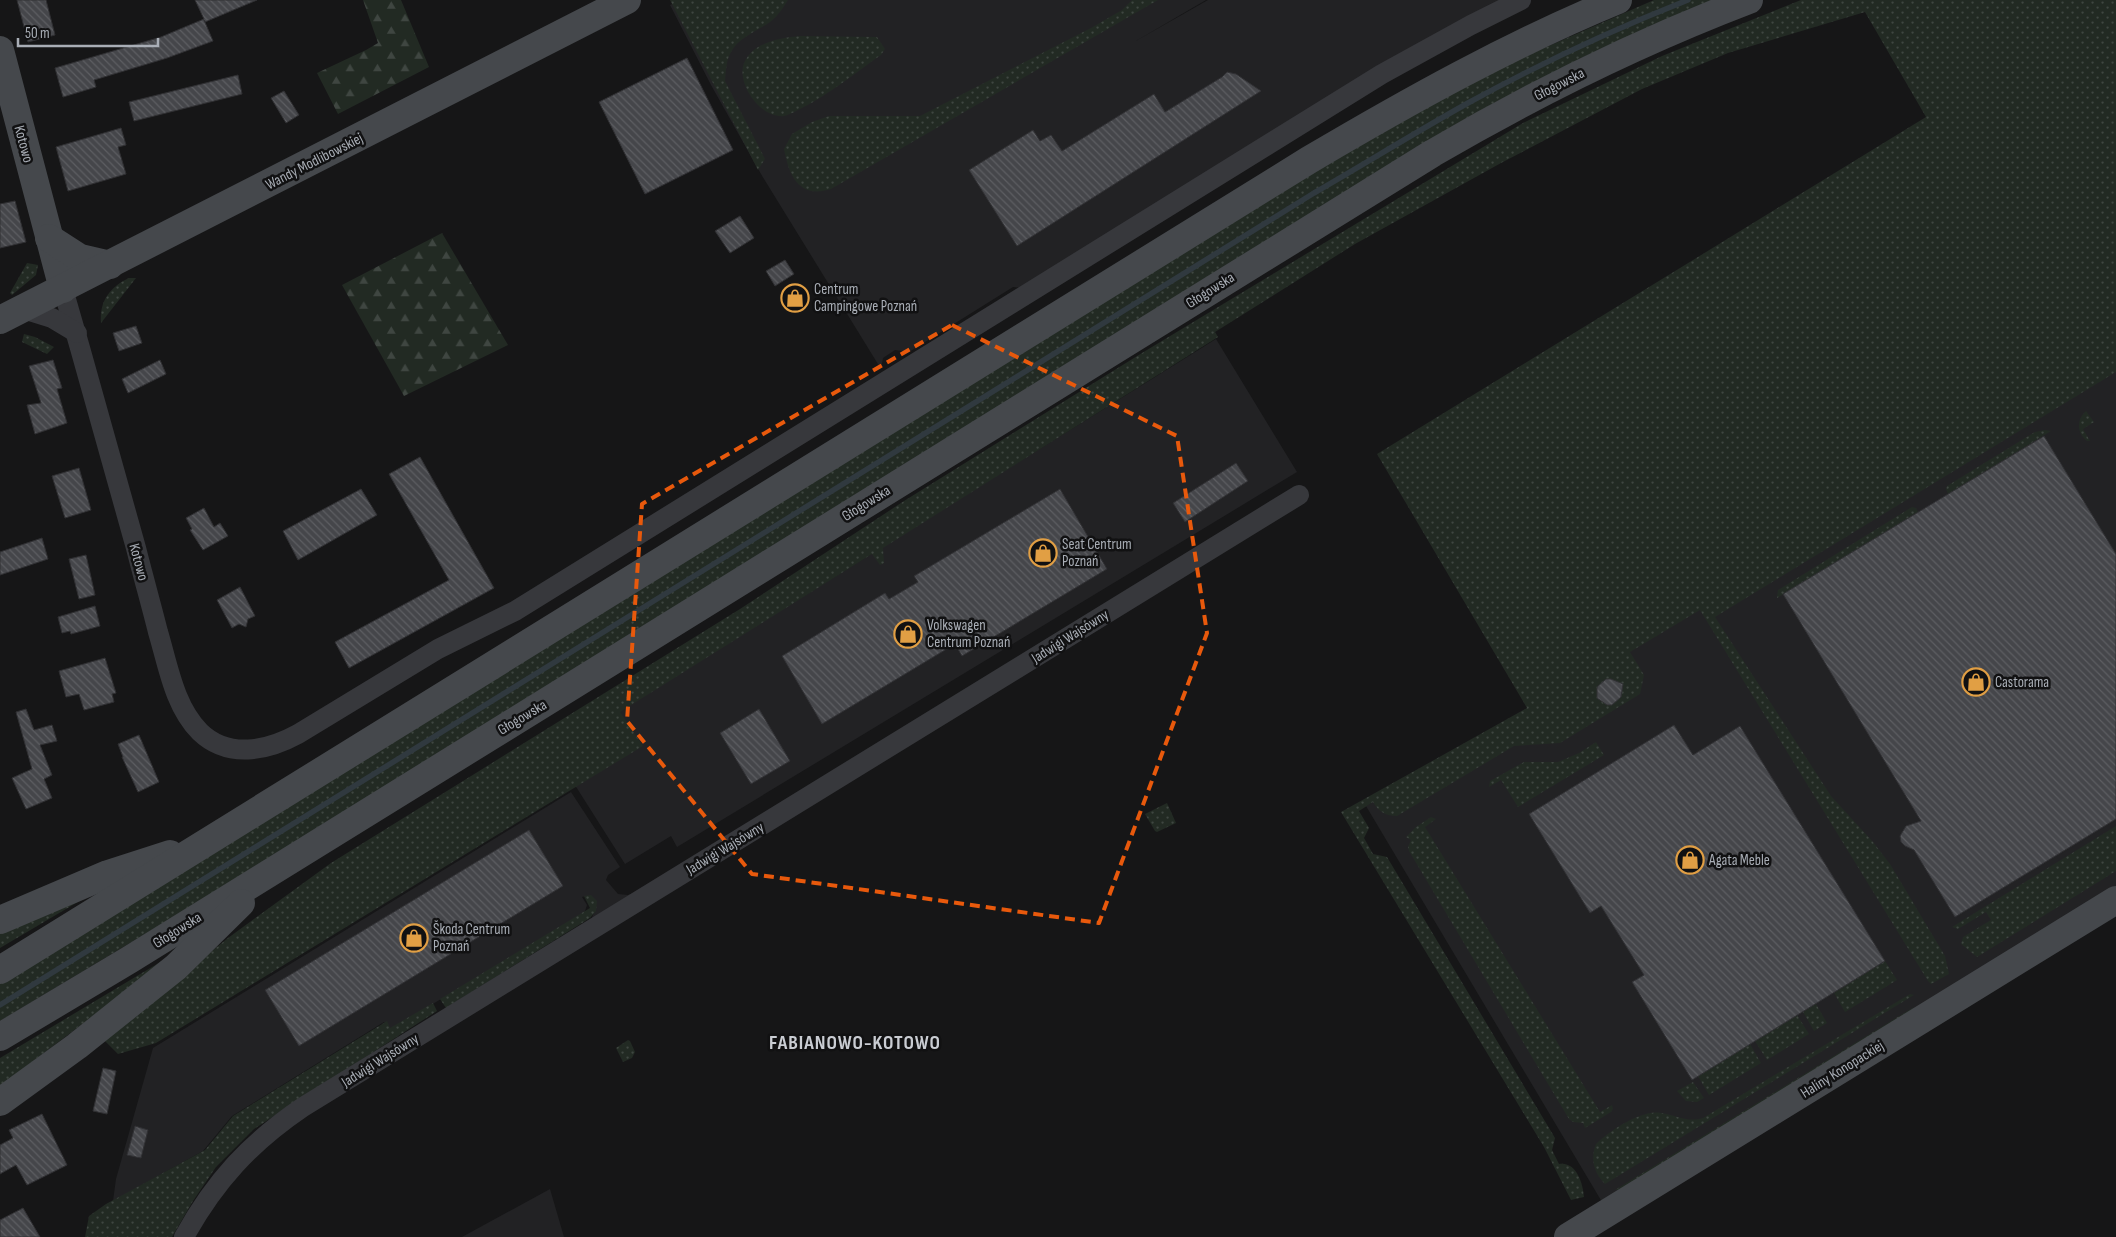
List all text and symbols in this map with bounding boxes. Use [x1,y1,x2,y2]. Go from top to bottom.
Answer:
scale bar [18,15,158,47]
text: 50 m [25,24,50,43]
street label: Głogowska [1531,64,1588,105]
street label: Kotowo [9,123,38,165]
street label: Wandy Modlibowskiej [262,129,366,194]
street label: Głogowska [1182,268,1238,313]
place label: Centrum Campingowe Poznań [814,280,917,316]
shop icon: Centrum Campingowe Poznań [780,283,810,313]
street label: Głogowska [838,481,894,526]
place label: Seat Centrum Poznań [1062,535,1132,571]
shop icon: Seat Centrum Poznań [1028,538,1058,568]
street label: Kotowo [124,541,153,583]
street label: Jadwigi Wajsówny [1027,605,1113,668]
place label: Volkswagen Centrum Poznań [927,616,1010,652]
shop icon: Volkswagen Centrum Poznań [893,619,923,649]
shop icon: Castorama [1961,667,1991,697]
place label: Castorama [1995,673,2049,692]
street label: Głogowska [494,695,550,739]
street label: Jadwigi Wajsówny [682,818,768,880]
shop icon: Agata Meble [1675,845,1705,875]
place label: Agata Meble [1708,851,1770,870]
street label: Głogowska [149,908,205,953]
place label: Škoda Centrum Poznań [433,920,510,956]
shop icon: Škoda Centrum Poznań [399,923,429,953]
street label: Jadwigi Wajsówny [337,1029,423,1092]
district label: FABIANOWO-KOTOWO [769,1031,941,1055]
street label: Haliny Konopackiej [1797,1036,1888,1103]

